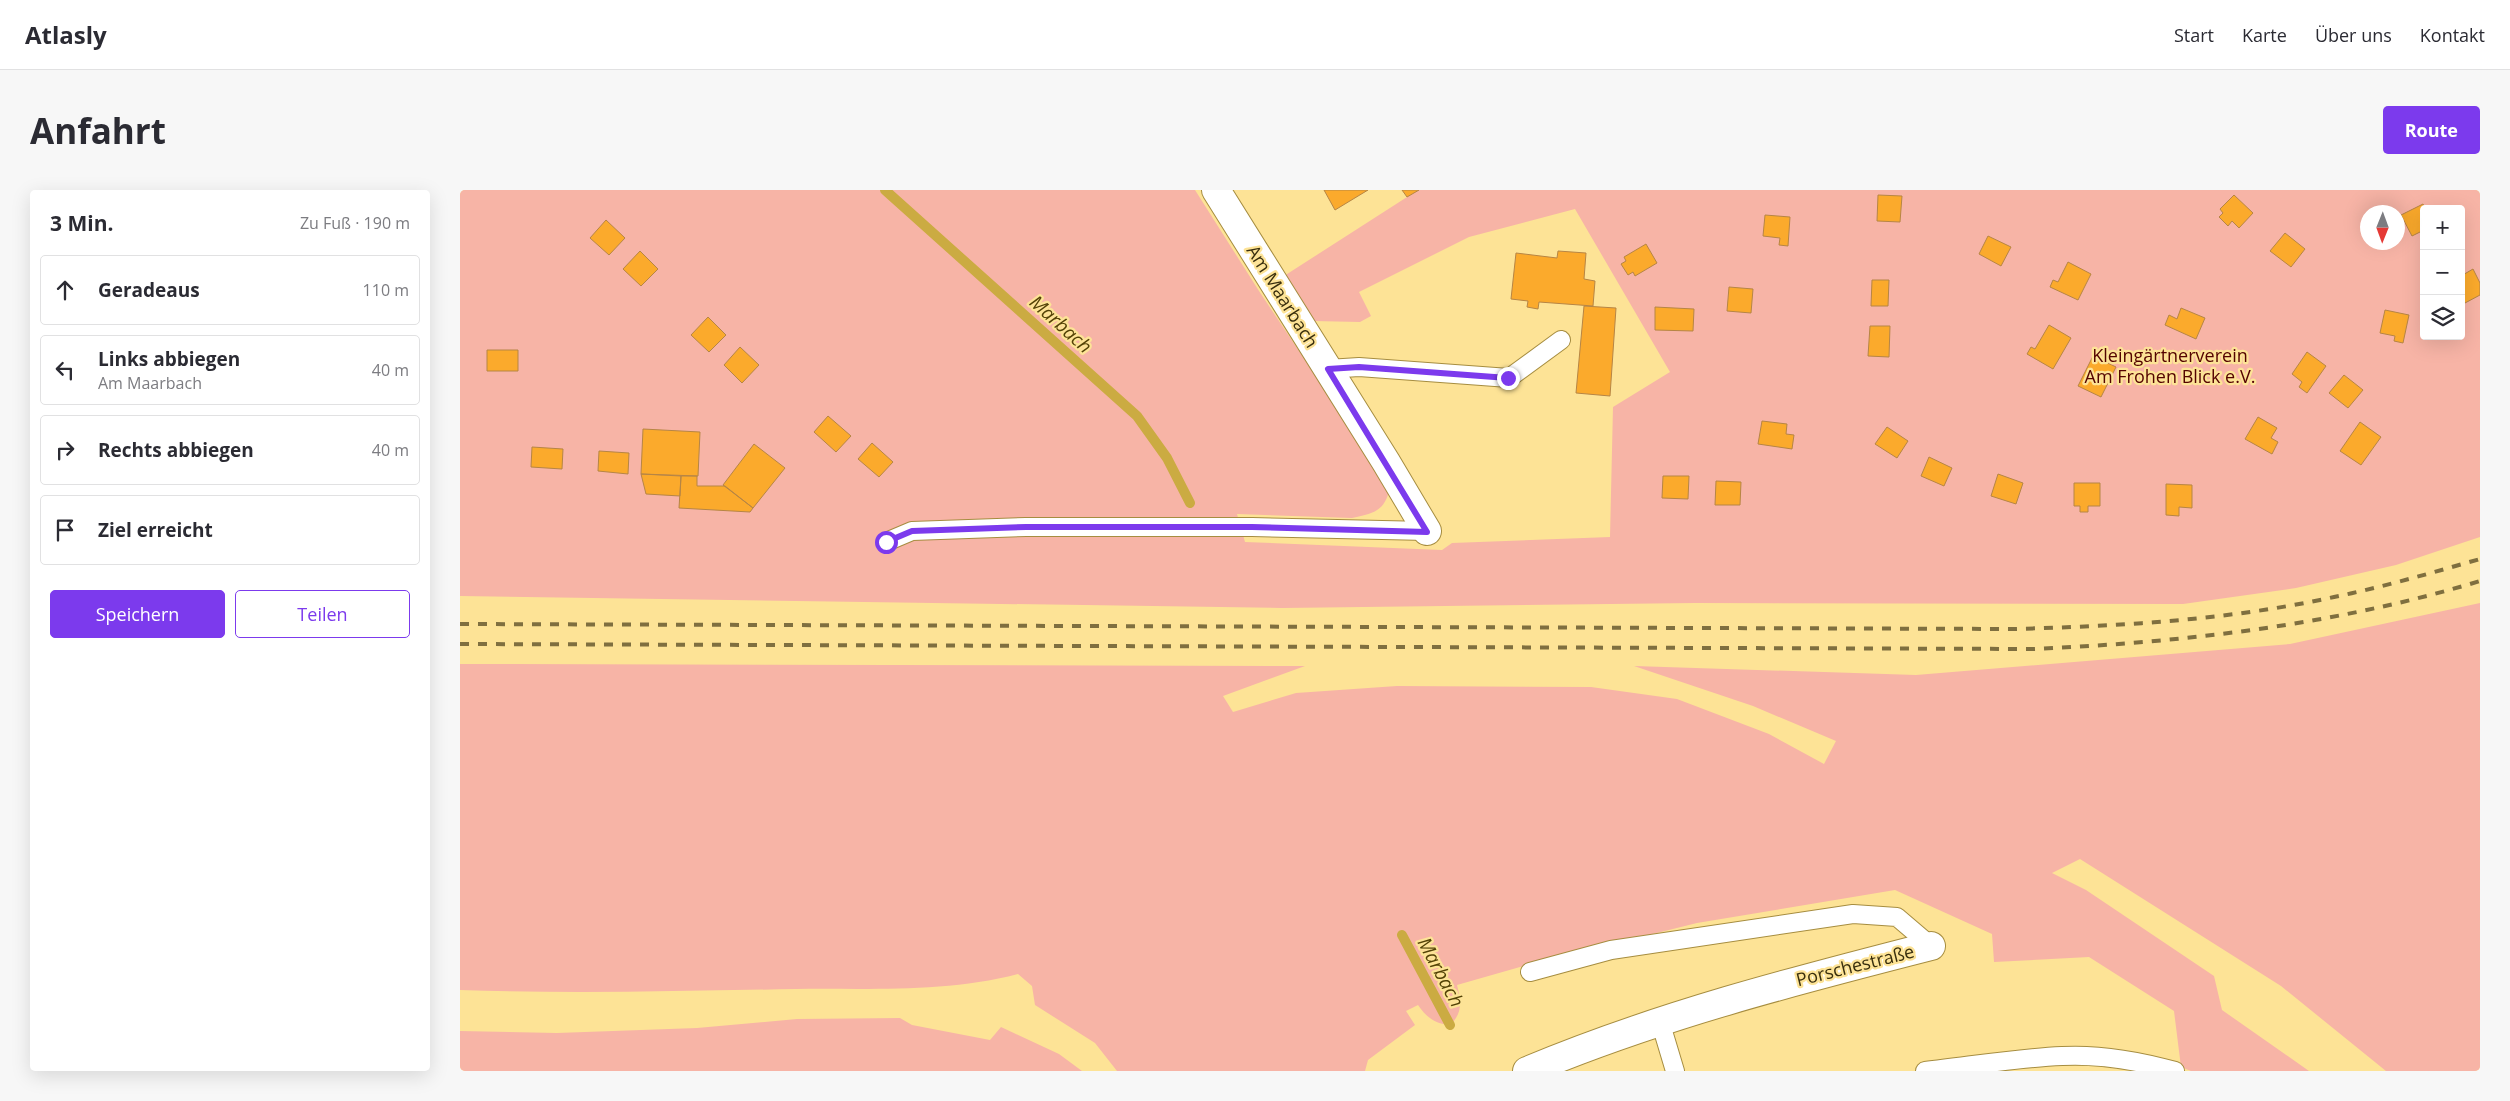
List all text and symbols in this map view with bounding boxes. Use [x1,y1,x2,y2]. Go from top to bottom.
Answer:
text: Atlasly [25,18,107,51]
text: Start [2174,23,2214,47]
text: Karte [2242,23,2287,47]
text: Über uns [2315,23,2392,47]
text: Kontakt [2420,23,2485,47]
button: Route [2383,106,2480,154]
text: Anfahrt [30,107,166,154]
north arrow [2360,205,2405,250]
map controls [2420,205,2465,340]
button: + [2420,205,2465,250]
text: 3 Min. [50,209,113,237]
text: Zu Fuß · 190 m [300,212,410,234]
street label: Am Maarbach [1242,240,1324,352]
button: − [2420,250,2465,295]
icon: ahead [51,276,79,304]
text: Geradeaus [98,277,200,303]
text: 110 m [363,279,409,301]
water label: Marbach [1024,289,1098,359]
button: layers [2420,295,2465,340]
park label: Kleingärtnerverein Am Frohen Blick e.V. [2085,343,2255,388]
text: Links abbiegen [98,346,240,372]
icon: left [51,356,79,384]
text: 40 m [372,359,409,381]
route end [1497,367,1520,390]
text: Am Maarbach [98,372,202,394]
icon: right [51,436,79,464]
text: Rechts abbiegen [98,437,254,463]
text: 40 m [372,439,409,461]
icon: arrive [51,516,79,544]
text: Ziel erreicht [98,517,213,543]
route start [875,531,898,554]
button: Speichern [50,590,225,638]
button: Teilen [235,590,410,638]
water label: Marbach [1412,933,1470,1011]
street label: Porschestraße [1793,939,1917,991]

